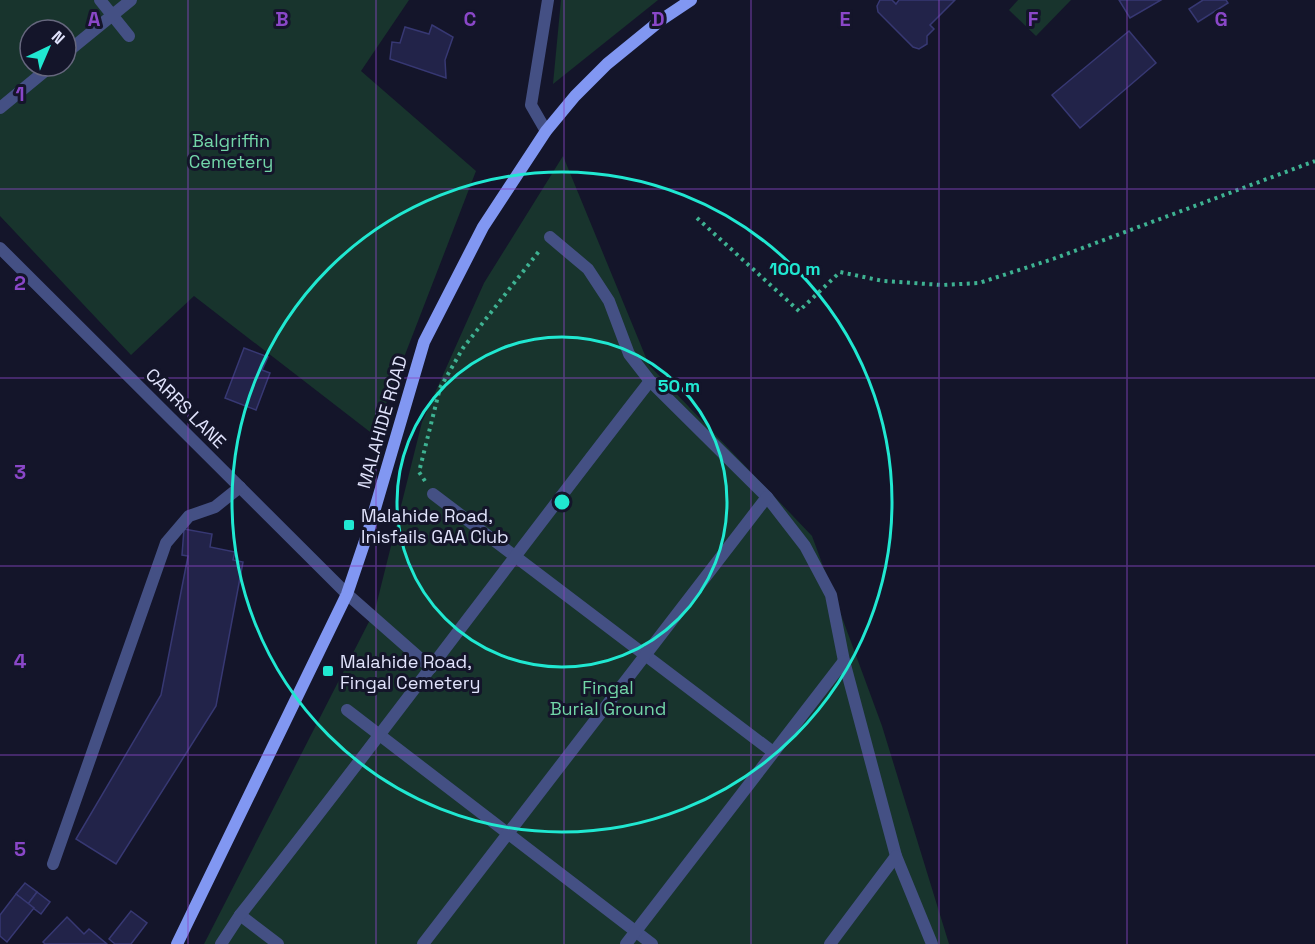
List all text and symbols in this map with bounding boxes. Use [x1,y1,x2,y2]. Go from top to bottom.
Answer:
text: A [88,6,101,32]
text: B [275,6,289,32]
text: C [464,6,477,32]
text: D [651,6,665,32]
text: E [839,6,851,32]
text: F [1028,6,1039,32]
text: G [1214,6,1228,32]
north arrow [18,18,78,78]
text: N [47,26,69,49]
text: 1 [15,81,25,107]
park label: Balgriffin Cemetery [189,129,273,173]
text: 100 m [769,257,821,280]
text: 2 [14,270,26,296]
street label: MALAHIDE ROAD [352,353,412,491]
street label: CARRS LANE [141,363,231,453]
text: 50 m [658,374,700,397]
text: 3 [14,459,26,485]
centre of rings [552,492,572,512]
place label: Malahide Road, Inisfails GAA Club [361,504,509,548]
marker: Malahide Road, Inisfails GAA Club [342,518,356,532]
text: 4 [14,648,27,674]
place label: Malahide Road, Fingal Cemetery [340,650,481,694]
marker: Malahide Road, Fingal Cemetery [321,664,335,678]
park label: Fingal Burial Ground [550,676,666,720]
text: 5 [14,836,26,862]

